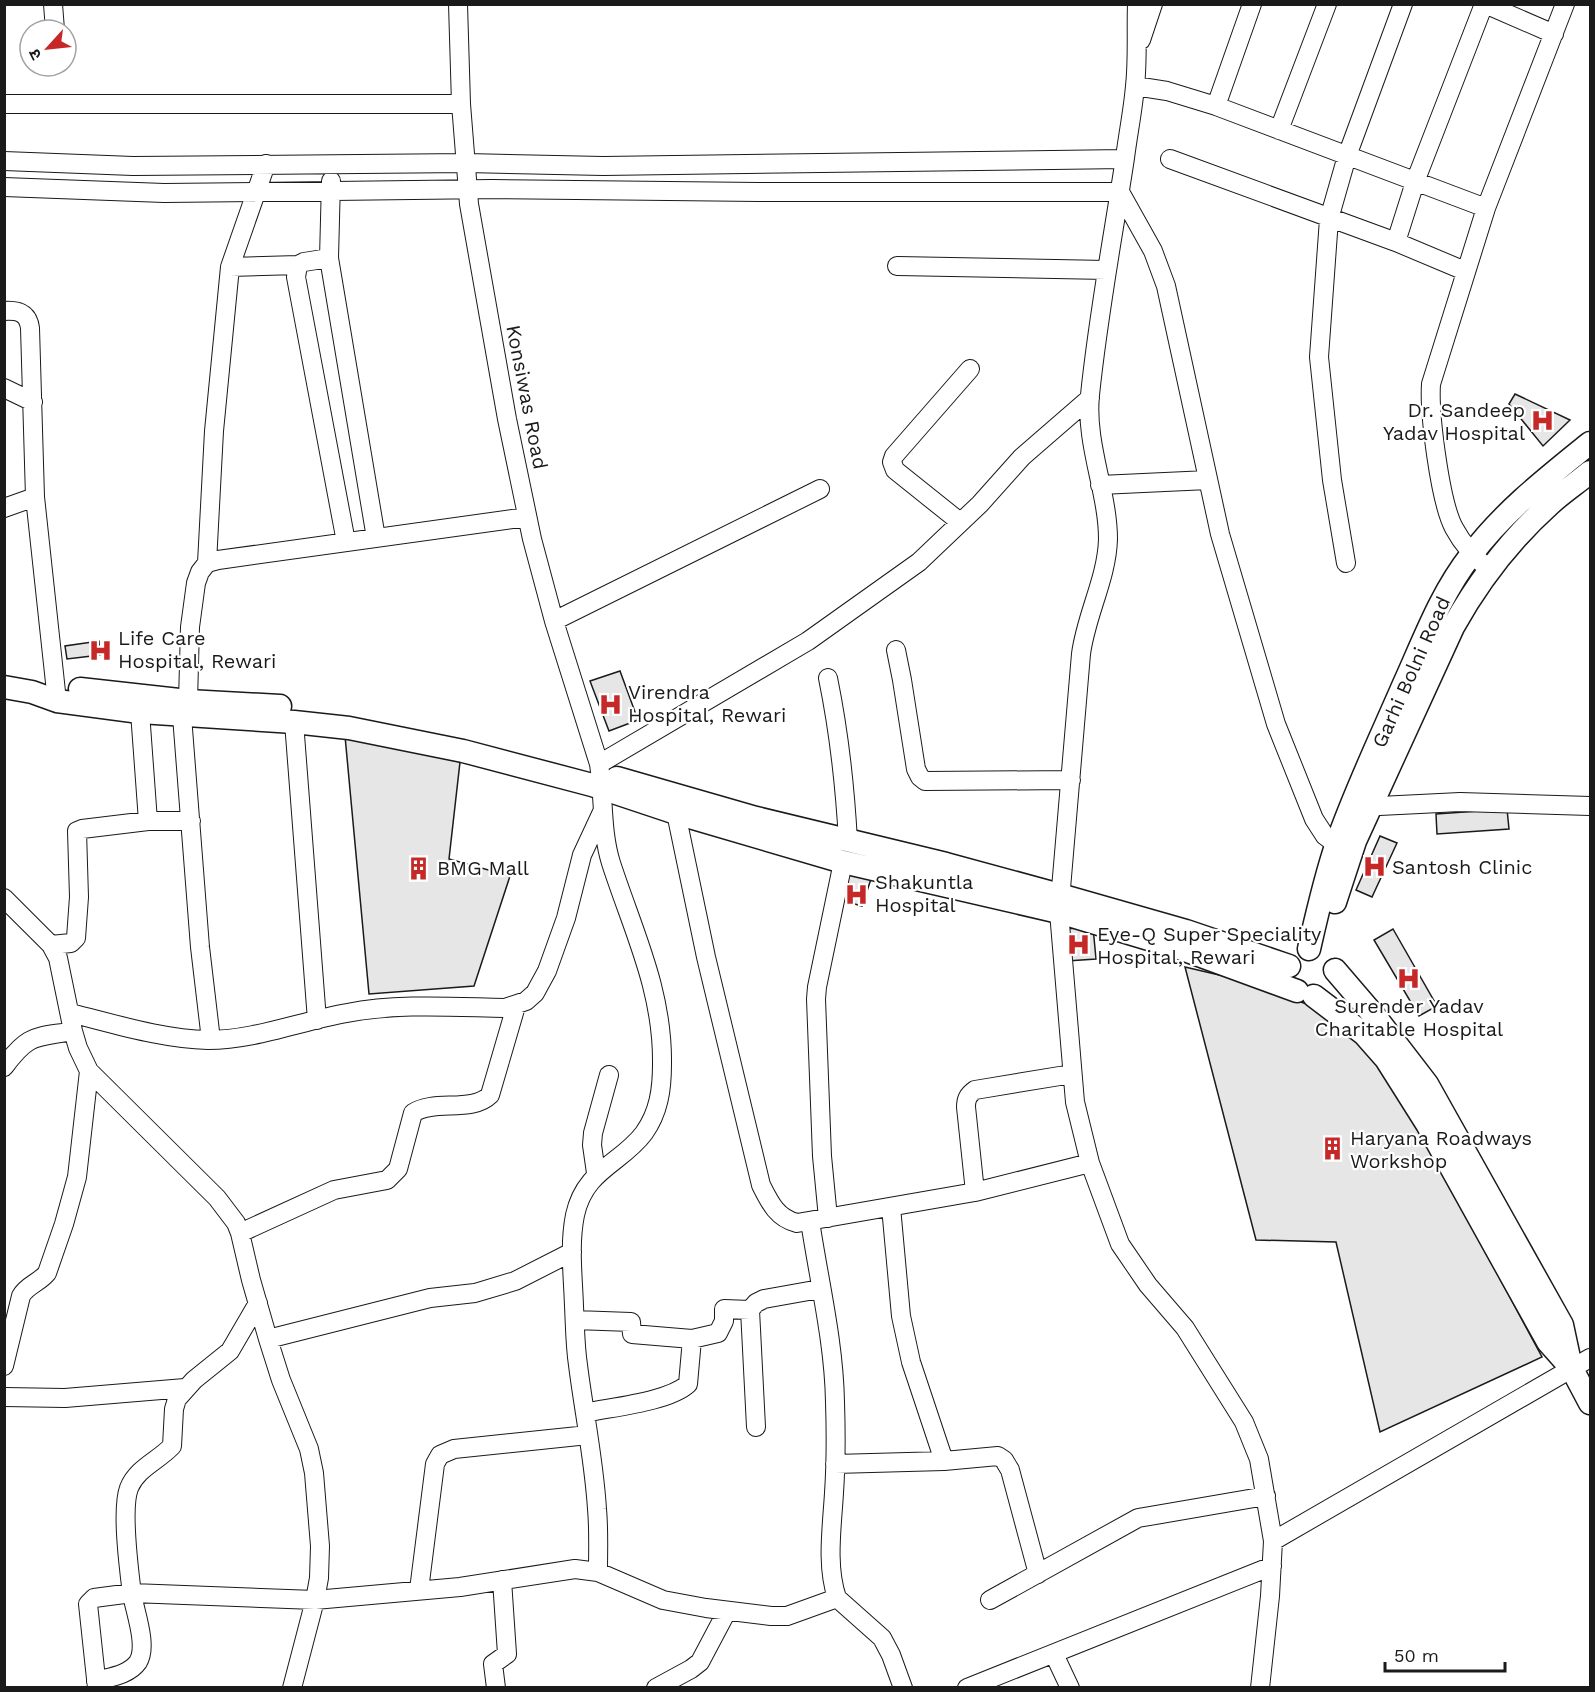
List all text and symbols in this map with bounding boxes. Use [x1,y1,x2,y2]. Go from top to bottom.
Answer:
north arrow [18,18,78,78]
text: उ [24,46,46,63]
street label: Konsiwas Road [501,323,553,471]
place label: Dr. Sandeep Yadav Hospital [1383,398,1525,445]
hospital icon: Dr. Sandeep Yadav Hospital [1530,408,1556,434]
street label: Garhi Bolni Road [1367,593,1455,751]
place label: Life Care Hospital, Rewari [118,626,276,673]
hospital icon: Life Care Hospital, Rewari [87,637,113,663]
place label: Virendra Hospital, Rewari [628,680,786,727]
hospital icon: Virendra Hospital, Rewari [597,691,623,717]
hospital icon: Santosh Clinic [1361,854,1387,880]
building icon: BMG Mall [406,855,432,881]
place label: Santosh Clinic [1392,855,1532,879]
place label: BMG Mall [437,856,529,880]
place label: Shakuntla Hospital [875,870,973,917]
hospital icon: Shakuntla Hospital [844,881,870,907]
place label: Eye-Q Super Speciality Hospital, Rewari [1097,922,1322,969]
hospital icon: Eye-Q Super Speciality Hospital, Rewari [1066,932,1092,958]
hospital icon: Surender Yadav Charitable Hospital [1396,966,1422,992]
place label: Surender Yadav Charitable Hospital [1315,994,1503,1041]
place label: Haryana Roadways Workshop [1350,1126,1532,1173]
building icon: Haryana Roadways Workshop [1319,1136,1345,1162]
scale bar [1385,1635,1505,1673]
text: 50 m [1394,1645,1439,1666]

